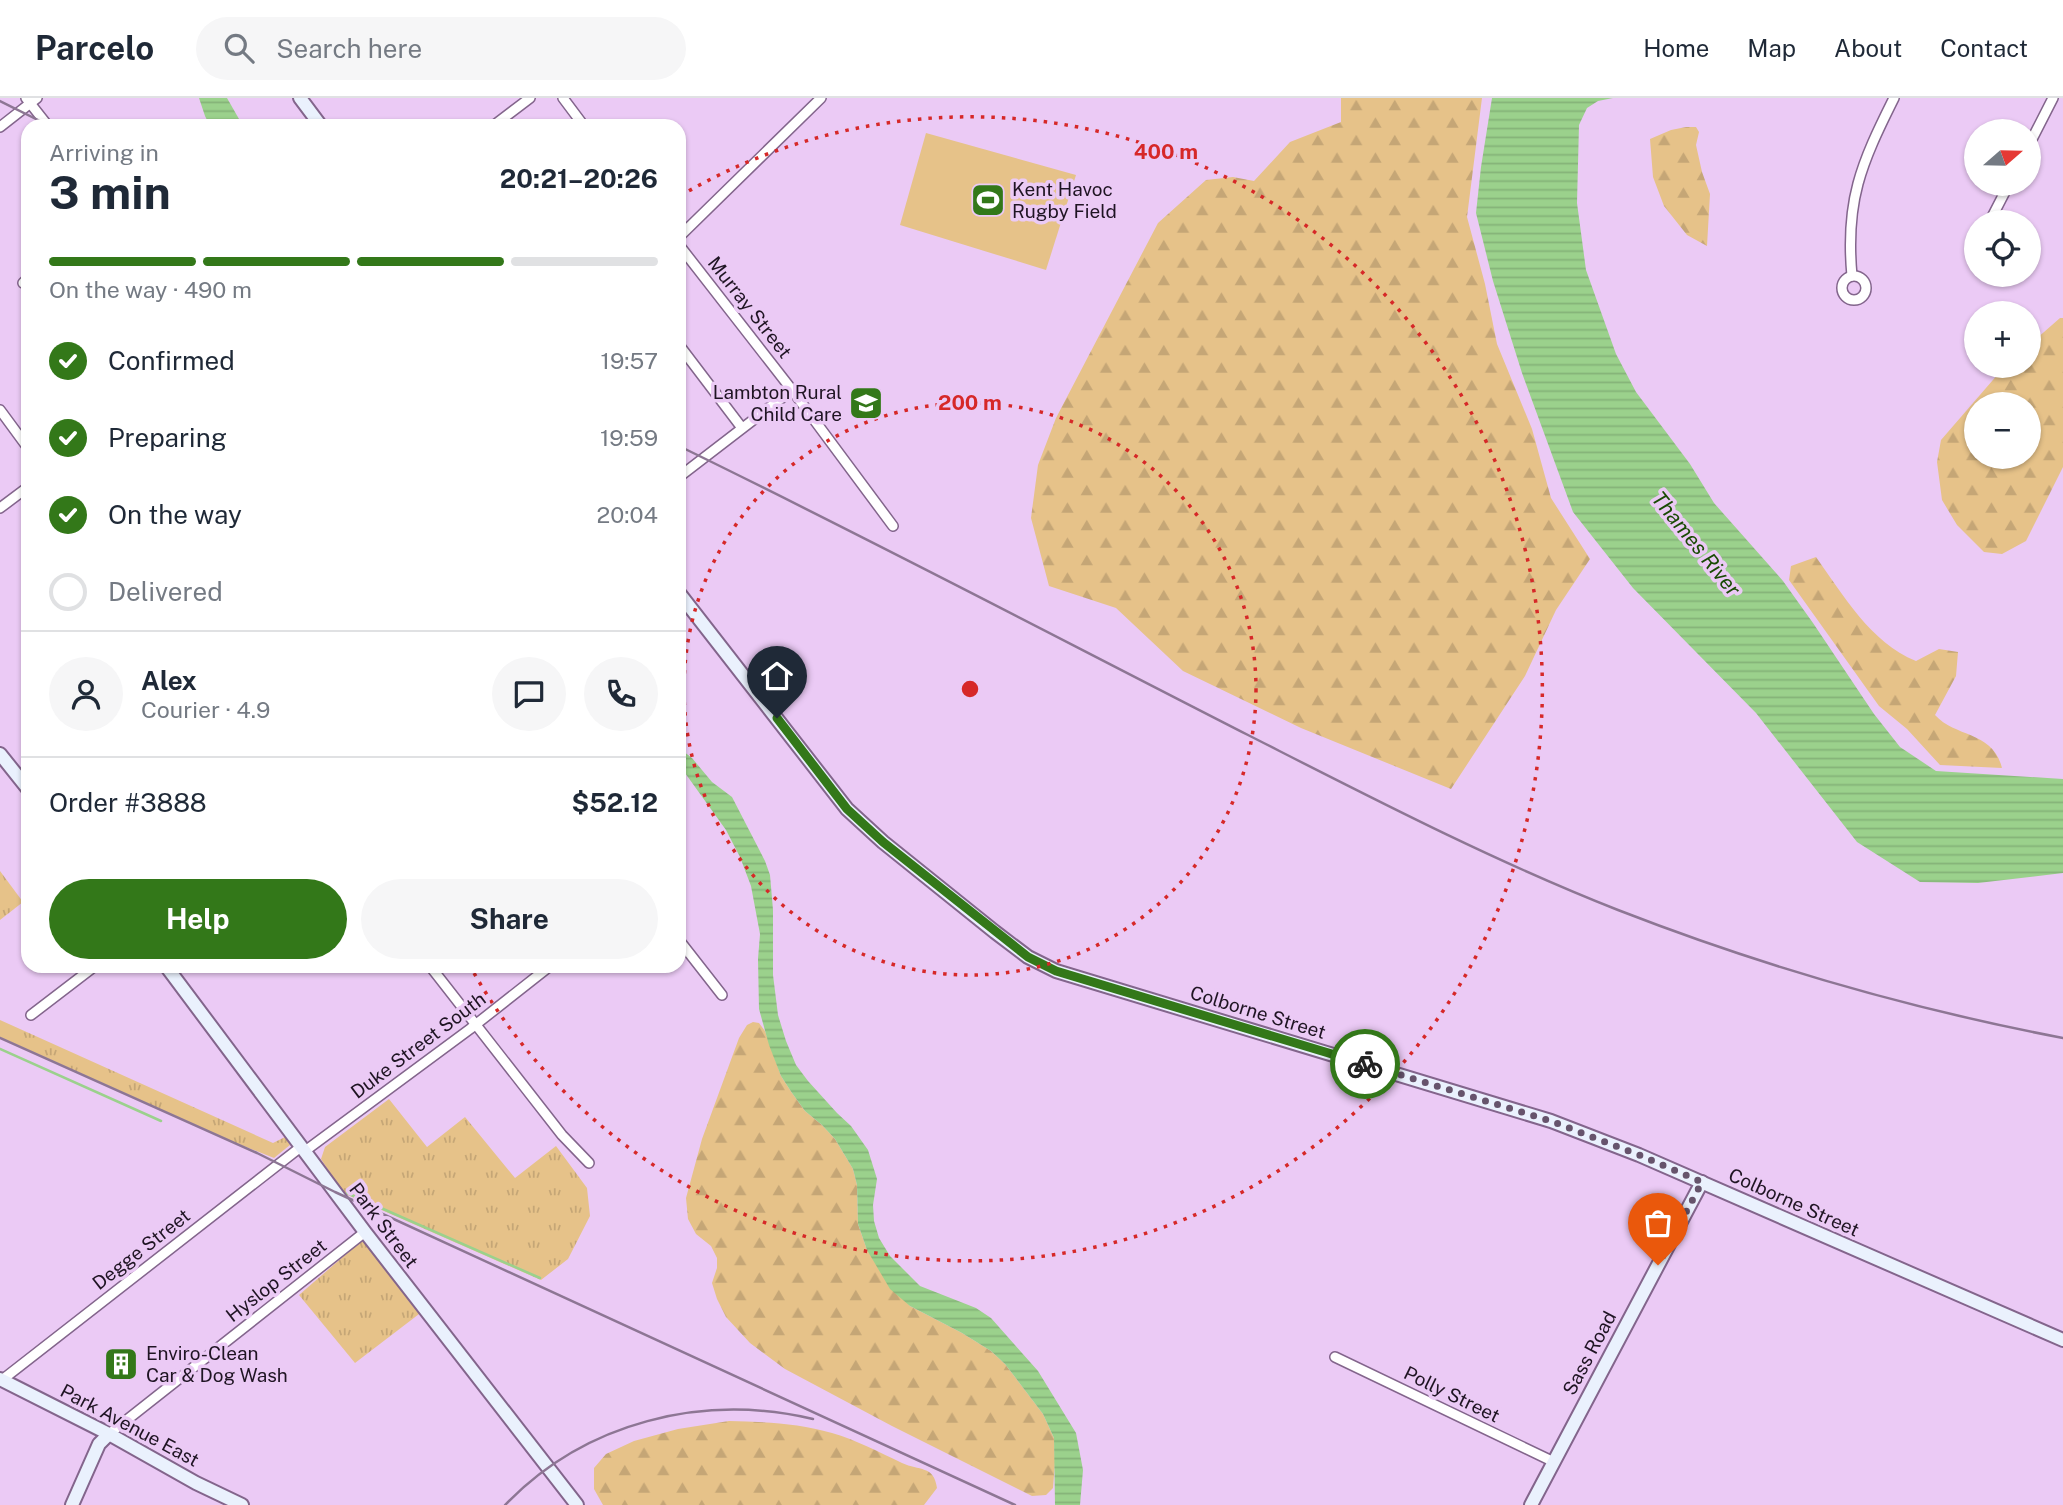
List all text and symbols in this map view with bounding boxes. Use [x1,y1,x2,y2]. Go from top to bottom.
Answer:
search box [196,17,686,80]
text: Parcelo [35,29,154,67]
icon: search [220,29,258,67]
text: Search here [276,33,422,64]
text: Home [1643,34,1709,62]
text: Map [1747,34,1796,62]
text: About [1834,34,1902,62]
text: Contact [1940,34,2028,62]
north arrow [1964,119,2040,196]
map controls [1964,119,2041,469]
text: Arriving in [49,139,159,166]
text: 400 m [1134,139,1198,164]
text: 20:21–20:26 [500,163,658,194]
text: 3 min [49,165,171,219]
place label: Kent Havoc Rugby Field [1012,178,1117,222]
sports icon: Kent Havoc Rugby Field [969,181,1007,219]
button: locate [1964,210,2041,287]
street label: Murray Street [703,252,797,362]
text: On the way · 490 m [49,276,252,303]
button: + [1964,301,2041,378]
icon: check [49,342,87,380]
text: Confirmed [108,345,235,376]
text: 19:57 [601,347,658,374]
place label: Lambton Rural Child Care [713,381,842,425]
school or university icon: Lambton Rural Child Care [847,384,885,422]
text: 200 m [938,390,1002,415]
button: − [1964,392,2041,469]
icon: check [49,419,87,457]
text: Preparing [108,422,227,453]
text: 19:59 [600,424,658,451]
water label: Thames River [1647,486,1747,602]
icon: check [49,496,87,534]
text: On the way [108,499,242,530]
text: 20:04 [597,501,658,528]
text: Delivered [108,576,223,607]
pin [747,646,807,718]
button: person [49,657,123,731]
button: chat [492,657,566,731]
button: phone [584,657,658,731]
icon: home [758,657,796,695]
text: Alex [141,665,197,696]
centre of rings [958,677,982,701]
text: Courier · 4.9 [141,696,270,723]
text: Order #3888 [49,787,207,818]
text: $52.12 [572,787,658,818]
button: Help [49,879,347,959]
button: Share [361,879,658,959]
street label: Colborne Street [1188,981,1328,1043]
street label: Duke Street South [346,987,490,1103]
courier [1330,1029,1400,1099]
icon: bike [1346,1045,1384,1083]
street label: Colborne Street [1725,1163,1863,1241]
street label: Park Street [345,1178,423,1272]
pin [1628,1193,1688,1265]
street label: Degge Street [88,1204,194,1294]
icon: bag [1639,1204,1677,1242]
street label: Hyslop Street [221,1234,331,1326]
street label: Sass Road [1558,1307,1620,1399]
place label: Enviro-Clean Car & Dog Wash [146,1342,288,1386]
building icon: Enviro-Clean Car & Dog Wash [102,1345,140,1383]
street label: Polly Street [1401,1361,1503,1427]
street label: Park Avenue East [57,1379,203,1471]

